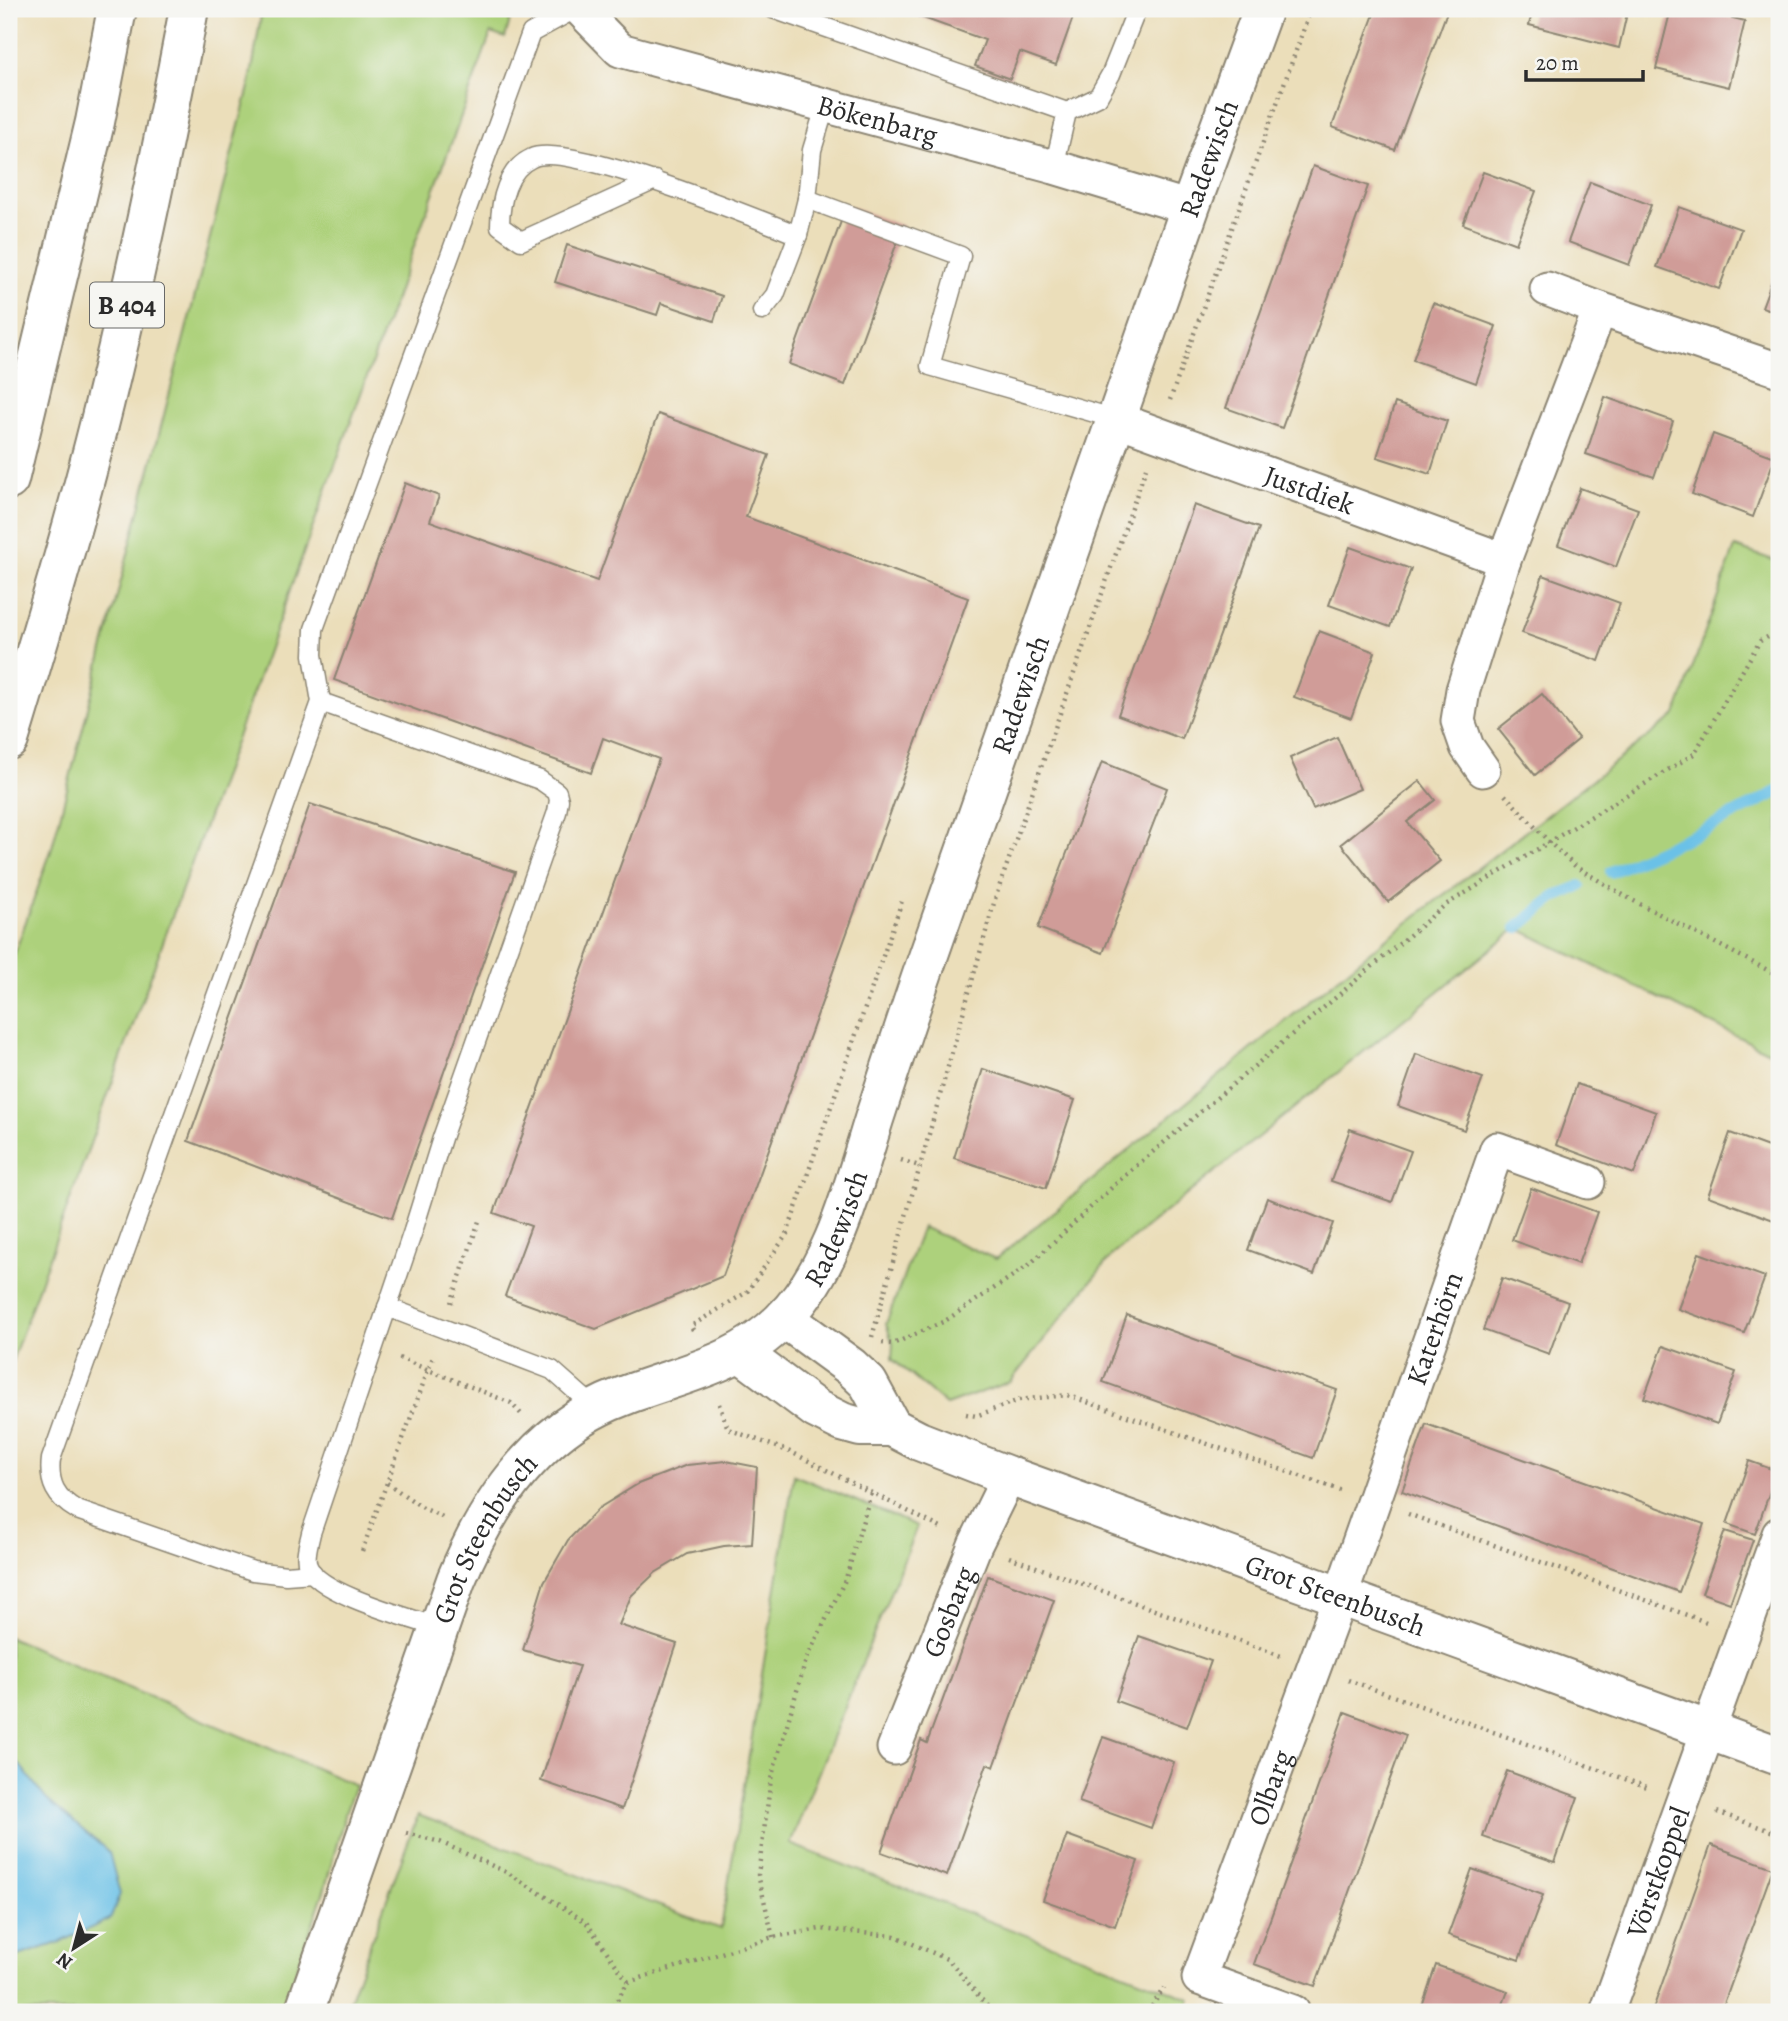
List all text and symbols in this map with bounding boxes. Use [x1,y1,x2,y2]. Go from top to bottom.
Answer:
scale bar [1526,38,1643,82]
text: 20 m [1536,49,1579,77]
street label: Bökenbarg [813,86,942,155]
street label: Radewisch [1170,95,1248,223]
road number: B 404 [90,282,164,328]
street label: Justdiek [1259,456,1360,524]
street label: Radewisch [983,630,1059,759]
street label: Radewisch [795,1166,877,1294]
street label: Katerhörn [1398,1267,1473,1390]
street label: Grot Steenbusch [424,1445,546,1629]
street label: Grot Steenbusch [1240,1546,1431,1646]
street label: Gosbarg [914,1560,985,1663]
street label: Olbarg [1239,1745,1302,1831]
street label: Vörstkoppel [1617,1801,1699,1944]
north arrow [38,1912,108,1982]
text: N [51,1946,78,1976]

